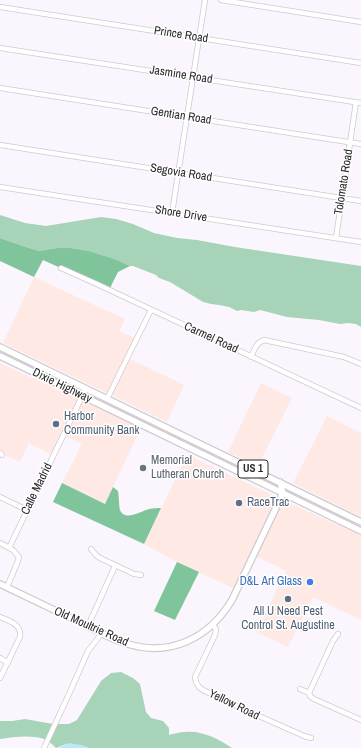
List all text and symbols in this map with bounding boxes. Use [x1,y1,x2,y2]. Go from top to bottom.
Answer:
street label: Prince Road [153,24,209,46]
street label: Jasmine Road [149,63,213,87]
street label: Gentian Road [150,104,212,128]
street label: Tolomato Road [332,148,356,216]
street label: Segovia Road [149,161,213,185]
street label: Shore Drive [154,203,208,225]
street label: Carmel Road [182,319,240,357]
street label: Dixie Highway [30,366,94,406]
place label: Harbor Community Bank [64,410,139,438]
marker: Harbor Community Bank [51,419,61,429]
place label: Memorial Lutheran Church [151,454,224,482]
road number: US 1 [238,460,268,478]
street label: Calle Madrid [18,461,56,517]
marker: Memorial Lutheran Church [138,463,148,473]
place label: RaceTrac [247,496,289,510]
marker: RaceTrac [234,498,244,508]
place label: D&L Art Glass [240,575,302,589]
marker: D&L Art Glass [305,577,315,587]
marker: All U Need Pest Control St. Augustine [283,594,293,604]
street label: Old Moultrie Road [52,604,130,650]
place label: All U Need Pest Control St. Augustine [241,605,335,633]
street label: Yellow Road [206,687,262,723]

